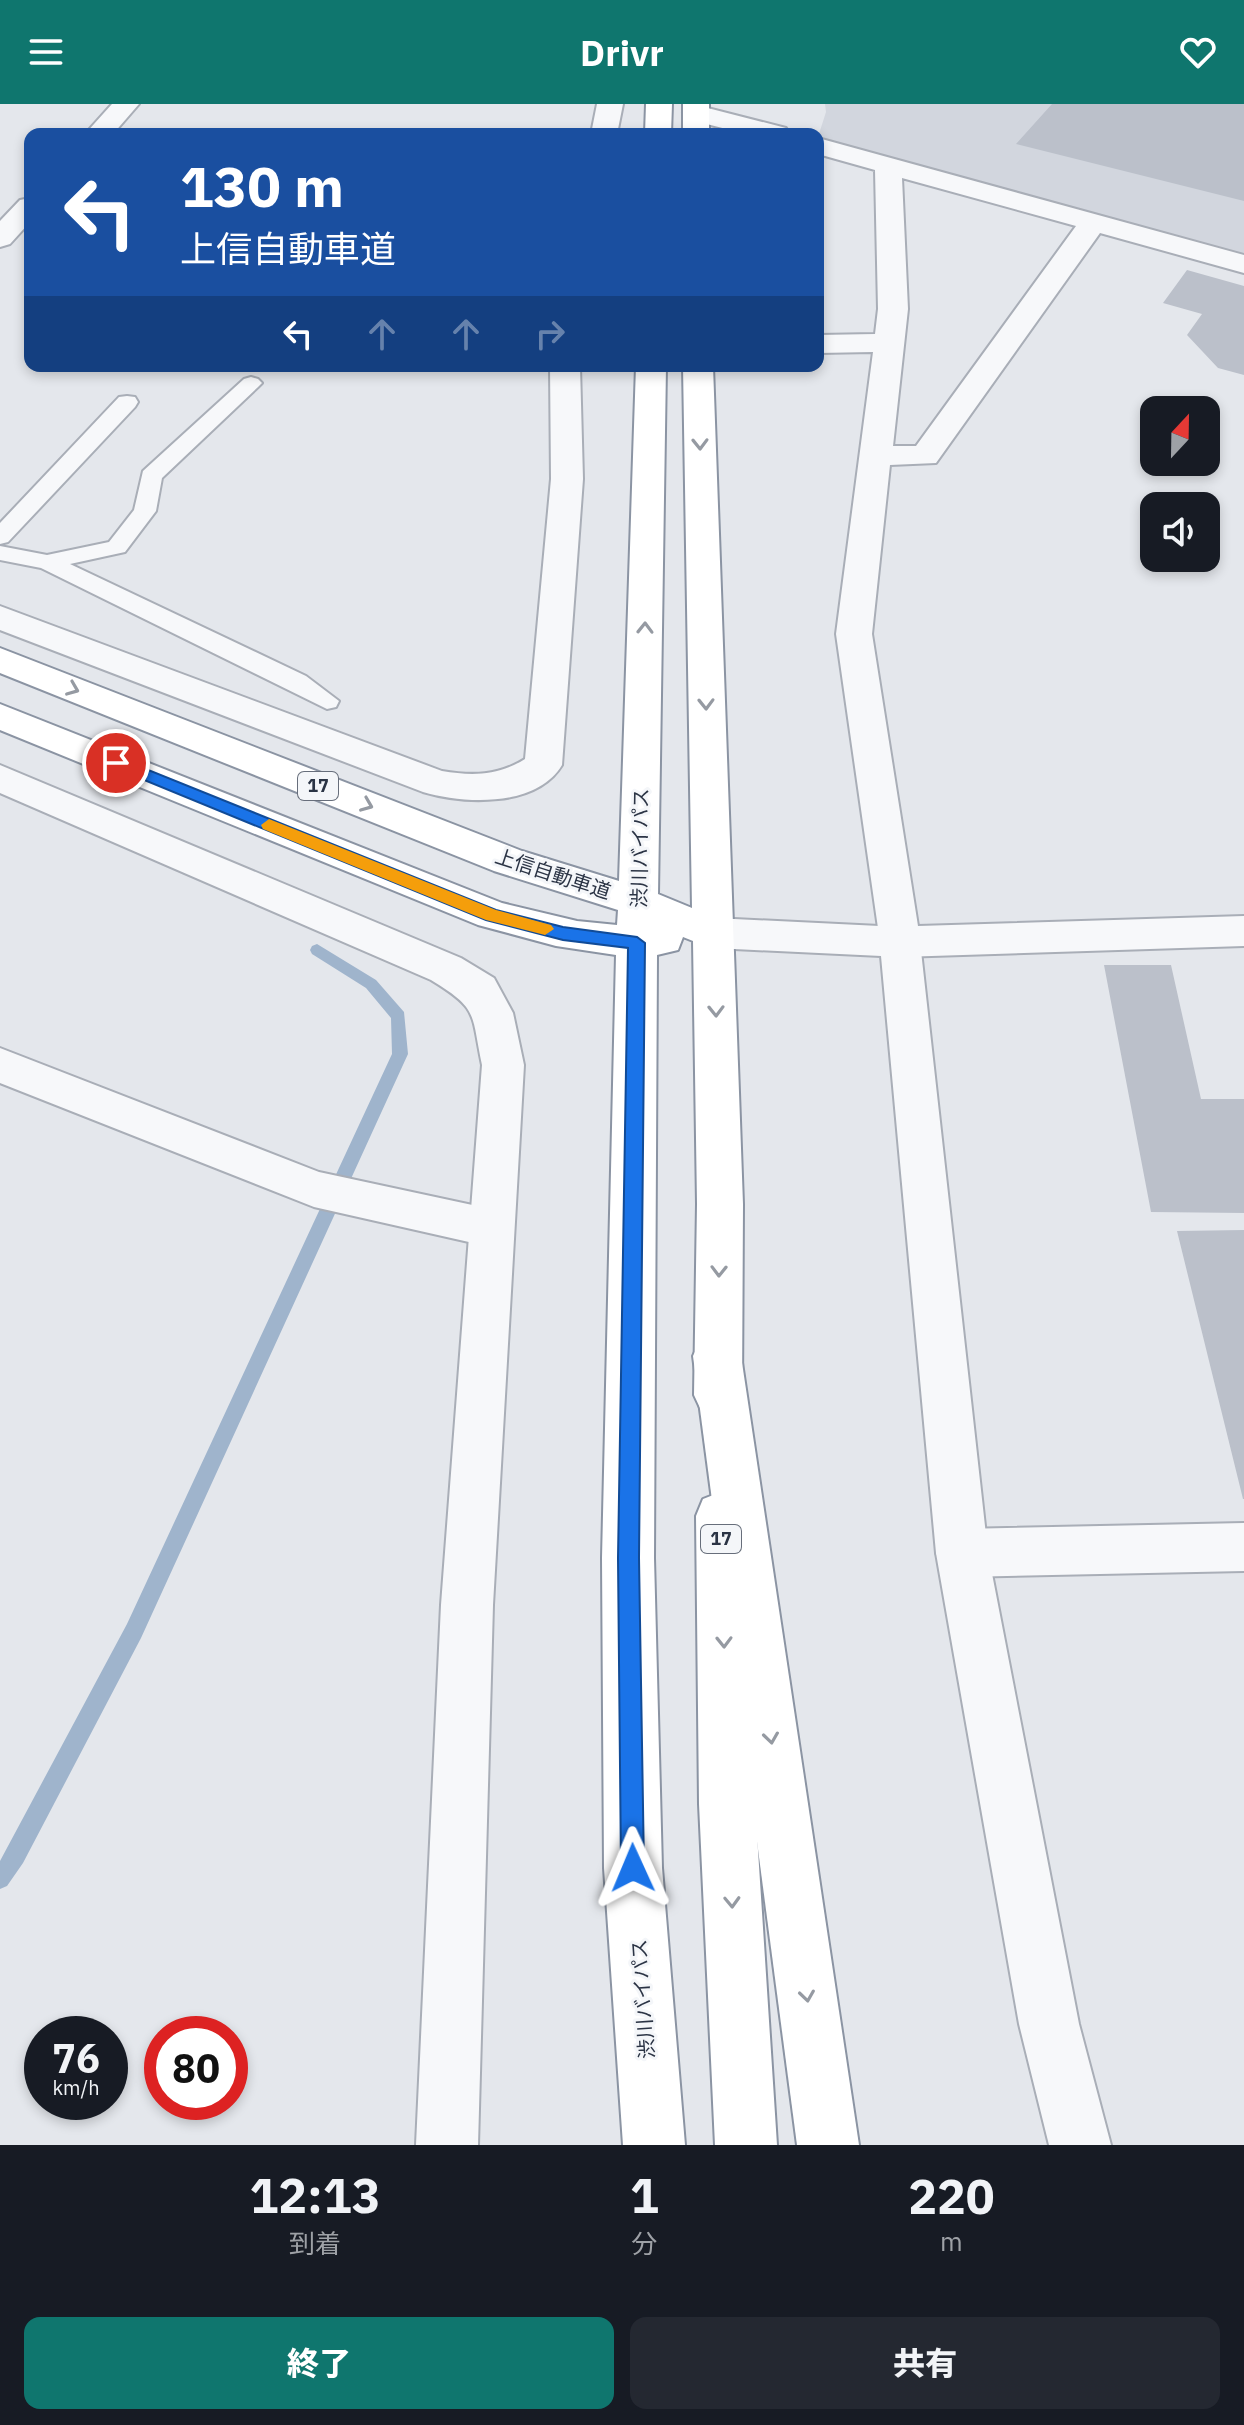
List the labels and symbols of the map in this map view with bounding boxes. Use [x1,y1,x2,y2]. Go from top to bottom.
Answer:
north arrow [1140,396,1220,476]
one-way arrow [691,438,709,451]
one-way arrow [636,621,653,634]
one-way arrow [65,679,79,696]
one-way arrow [697,698,715,711]
pin [82,729,150,797]
road number: 17 [298,772,338,800]
street label: 渋川バイパス [625,788,654,908]
one-way arrow [359,795,373,812]
street label: 上信自動車道 [492,842,614,905]
one-way arrow [707,1005,725,1018]
one-way arrow [710,1265,727,1278]
road number: 17 [701,1525,741,1553]
one-way arrow [715,1636,732,1649]
one-way arrow [762,1732,779,1745]
position arrow [591,1826,675,1910]
one-way arrow [723,1896,740,1909]
street label: 渋川バイパス [625,1938,660,2060]
one-way arrow [798,1989,815,2003]
speed limit sign: 80 [144,2016,248,2120]

